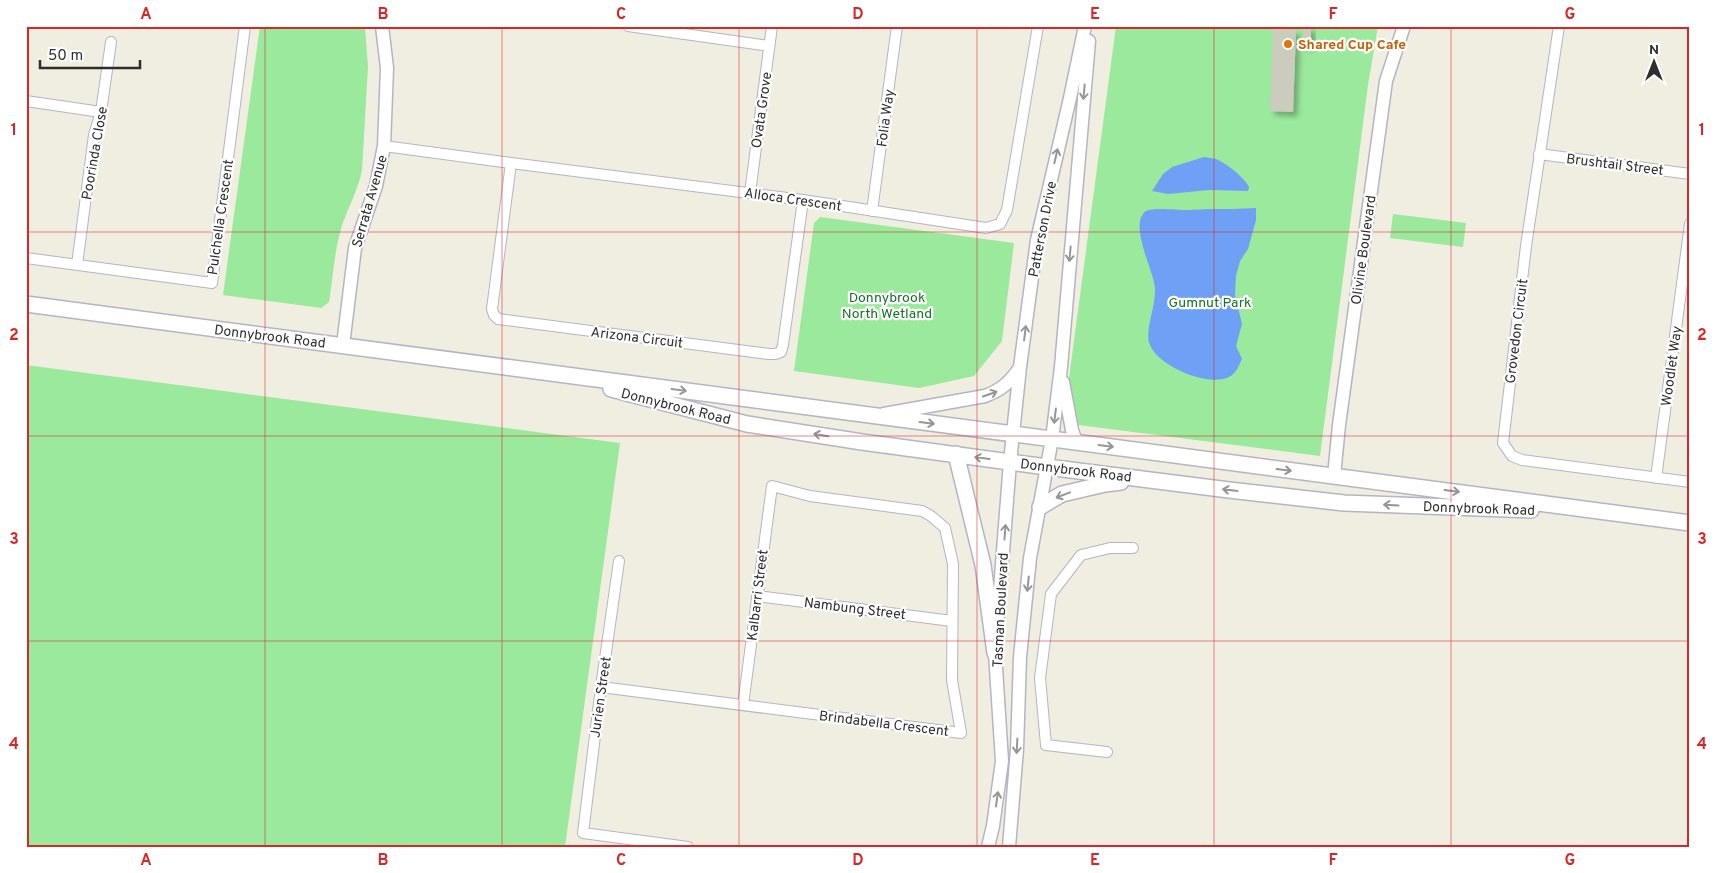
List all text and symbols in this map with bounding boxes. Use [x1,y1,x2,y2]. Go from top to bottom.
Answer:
text: A [140,5,152,25]
text: B [377,5,389,25]
text: C [616,5,626,25]
text: D [852,5,864,25]
text: E [1090,5,1100,25]
text: F [1328,5,1338,25]
text: G [1565,5,1575,25]
place label: Shared Cup Cafe [1298,37,1406,54]
scale bar [40,38,140,70]
marker: Shared Cup Cafe [1282,38,1294,50]
north arrow [1628,38,1678,88]
text: N [1649,42,1659,59]
text: 50 m [48,47,83,66]
street label: Ovata Grove [749,71,776,150]
one-way arrow [1079,84,1089,100]
street label: Folia Way [874,88,899,148]
street label: Poorinda Close [79,105,112,201]
text: 1 [11,121,17,141]
text: 1 [1699,121,1705,141]
one-way arrow [1052,149,1061,165]
street label: Brushtail Street [1565,151,1665,180]
street label: Serrata Avenue [349,153,392,250]
street label: Pulchella Crescent [205,158,238,276]
street label: Patterson Drive [1026,180,1061,279]
street label: Alloca Crescent [743,185,843,216]
street label: Olivine Boulevard [1348,194,1381,306]
one-way arrow [1066,246,1075,262]
street label: Grovedon Circuit [1503,278,1532,385]
park label: Donnybrook North Wetland [842,290,932,323]
park label: Gumnut Park [1169,295,1251,312]
street label: Donnybrook Road [213,322,327,353]
street label: Arizona Circuit [590,324,684,353]
street label: Woodlet Way [1658,325,1687,407]
text: 2 [9,326,19,346]
one-way arrow [1020,326,1030,342]
text: 2 [1697,326,1707,346]
one-way arrow [671,385,687,395]
street label: Donnybrook Road [619,386,732,429]
one-way arrow [982,388,998,398]
one-way arrow [1050,408,1060,424]
one-way arrow [919,418,935,428]
one-way arrow [813,430,829,440]
one-way arrow [1098,441,1114,451]
one-way arrow [974,453,990,463]
street label: Donnybrook Road [1019,456,1133,487]
one-way arrow [1276,465,1292,475]
one-way arrow [1222,485,1238,495]
one-way arrow [1443,487,1459,497]
one-way arrow [1056,491,1071,500]
street label: Donnybrook Road [1423,499,1535,520]
one-way arrow [1384,500,1400,510]
one-way arrow [1000,525,1009,541]
text: 3 [9,530,19,550]
text: 3 [1697,530,1707,550]
street label: Kalbarri Street [744,549,773,642]
street label: Tasman Boulevard [990,552,1013,668]
one-way arrow [1023,576,1033,592]
street label: Nambung Street [803,595,907,624]
street label: Jurien Street [587,655,616,739]
street label: Brindabella Crescent [818,708,950,741]
text: 4 [9,735,19,755]
text: 4 [1697,735,1707,755]
one-way arrow [1012,738,1021,754]
one-way arrow [992,791,1002,807]
text: A [140,851,152,871]
text: B [377,851,389,871]
text: C [616,851,626,871]
text: D [852,851,864,871]
text: E [1090,851,1100,871]
text: F [1328,851,1338,871]
text: G [1565,851,1575,871]

